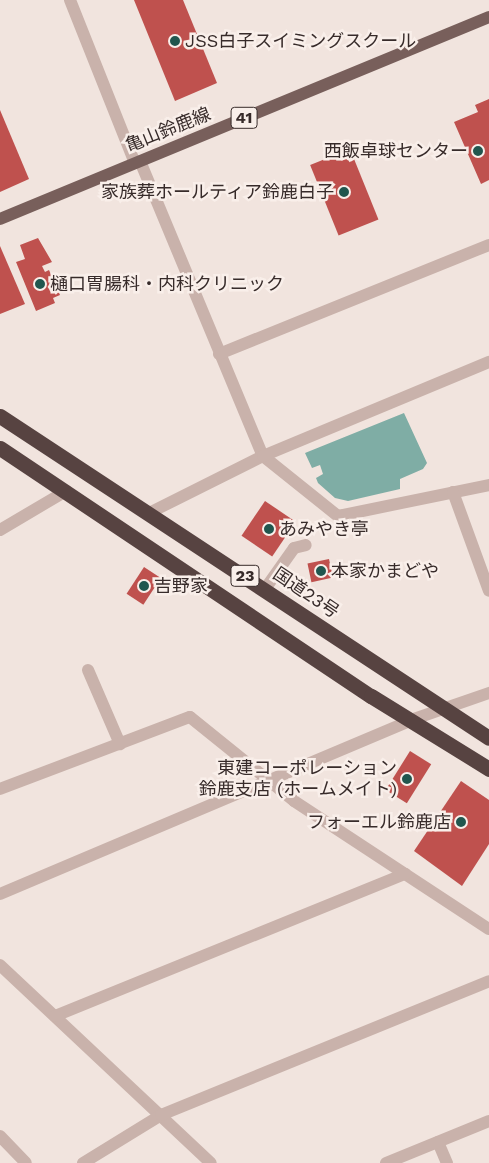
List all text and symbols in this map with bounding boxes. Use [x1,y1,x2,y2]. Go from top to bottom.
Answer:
place label: JSS白子スイミングスクール [185,30,416,52]
marker: JSS白子スイミングスクール [169,35,181,47]
street label: 亀山鈴鹿線 [122,103,214,157]
road number: 41 [230,105,258,132]
place label: 西飯卓球センター [324,140,468,162]
marker: 西飯卓球センター [472,145,484,157]
place label: 家族葬ホールティア鈴鹿白子 [100,181,334,203]
marker: 家族葬ホールティア鈴鹿白子 [338,186,350,198]
place label: 樋口胃腸科・内科クリニック [50,273,284,295]
marker: 樋口胃腸科・内科クリニック [34,278,46,290]
place label: あみやき亭 [279,518,369,540]
marker: あみやき亭 [263,523,275,535]
place label: 本家かまどや [331,560,439,582]
road number: 23 [230,562,260,590]
street label: 国道23号 [269,563,343,623]
marker: 本家かまどや [315,565,327,577]
place label: 吉野家 [154,575,208,597]
marker: 吉野家 [138,580,150,592]
place label: 東建コーポレーション 鈴鹿支店 (ホームメイト) [198,758,397,801]
marker: 東建コーポレーション 鈴鹿支店 (ホームメイト) [401,773,413,785]
place label: フォーエル鈴鹿店 [307,811,451,833]
marker: フォーエル鈴鹿店 [455,816,467,828]

